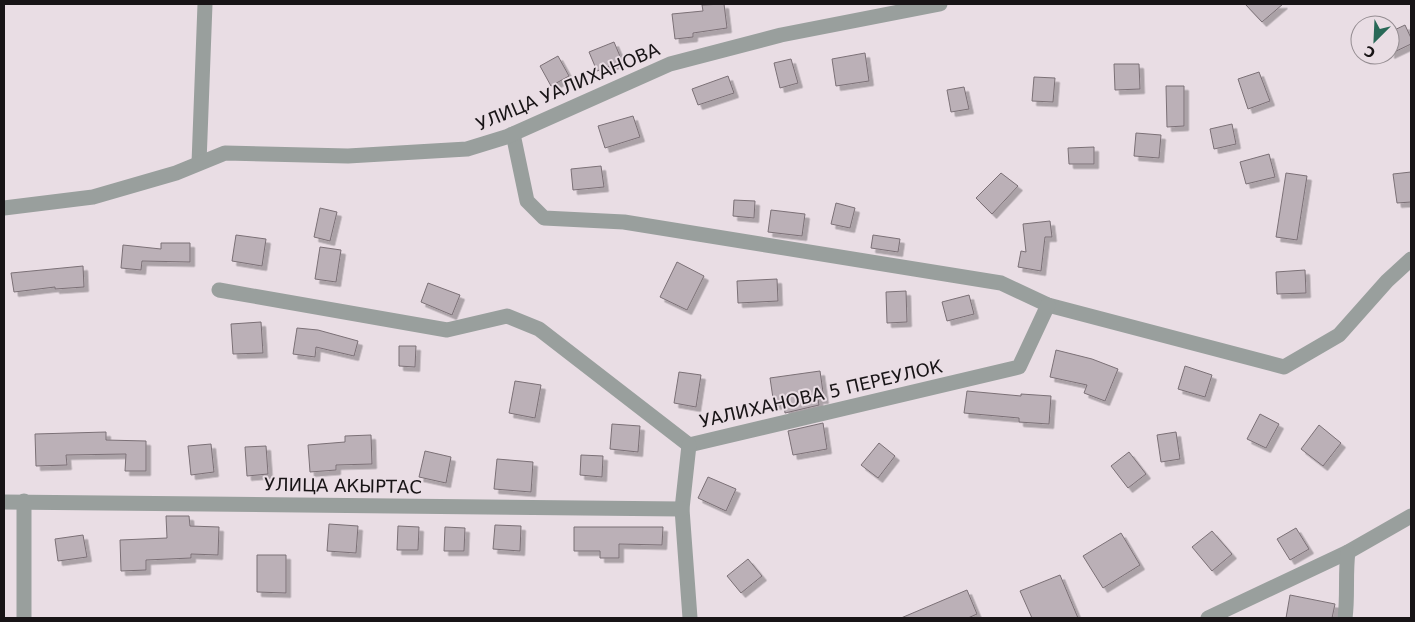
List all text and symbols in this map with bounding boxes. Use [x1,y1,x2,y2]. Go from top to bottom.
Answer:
north arrow [1350,15,1400,65]
street label: УЛИЦА УАЛИХАНОВА [473,38,663,135]
text: С [1362,42,1378,61]
street label: УАЛИХАНОВА 5 ПЕРЕУЛОК [697,355,945,432]
street label: УЛИЦА АКЫРТАС [264,474,422,497]

